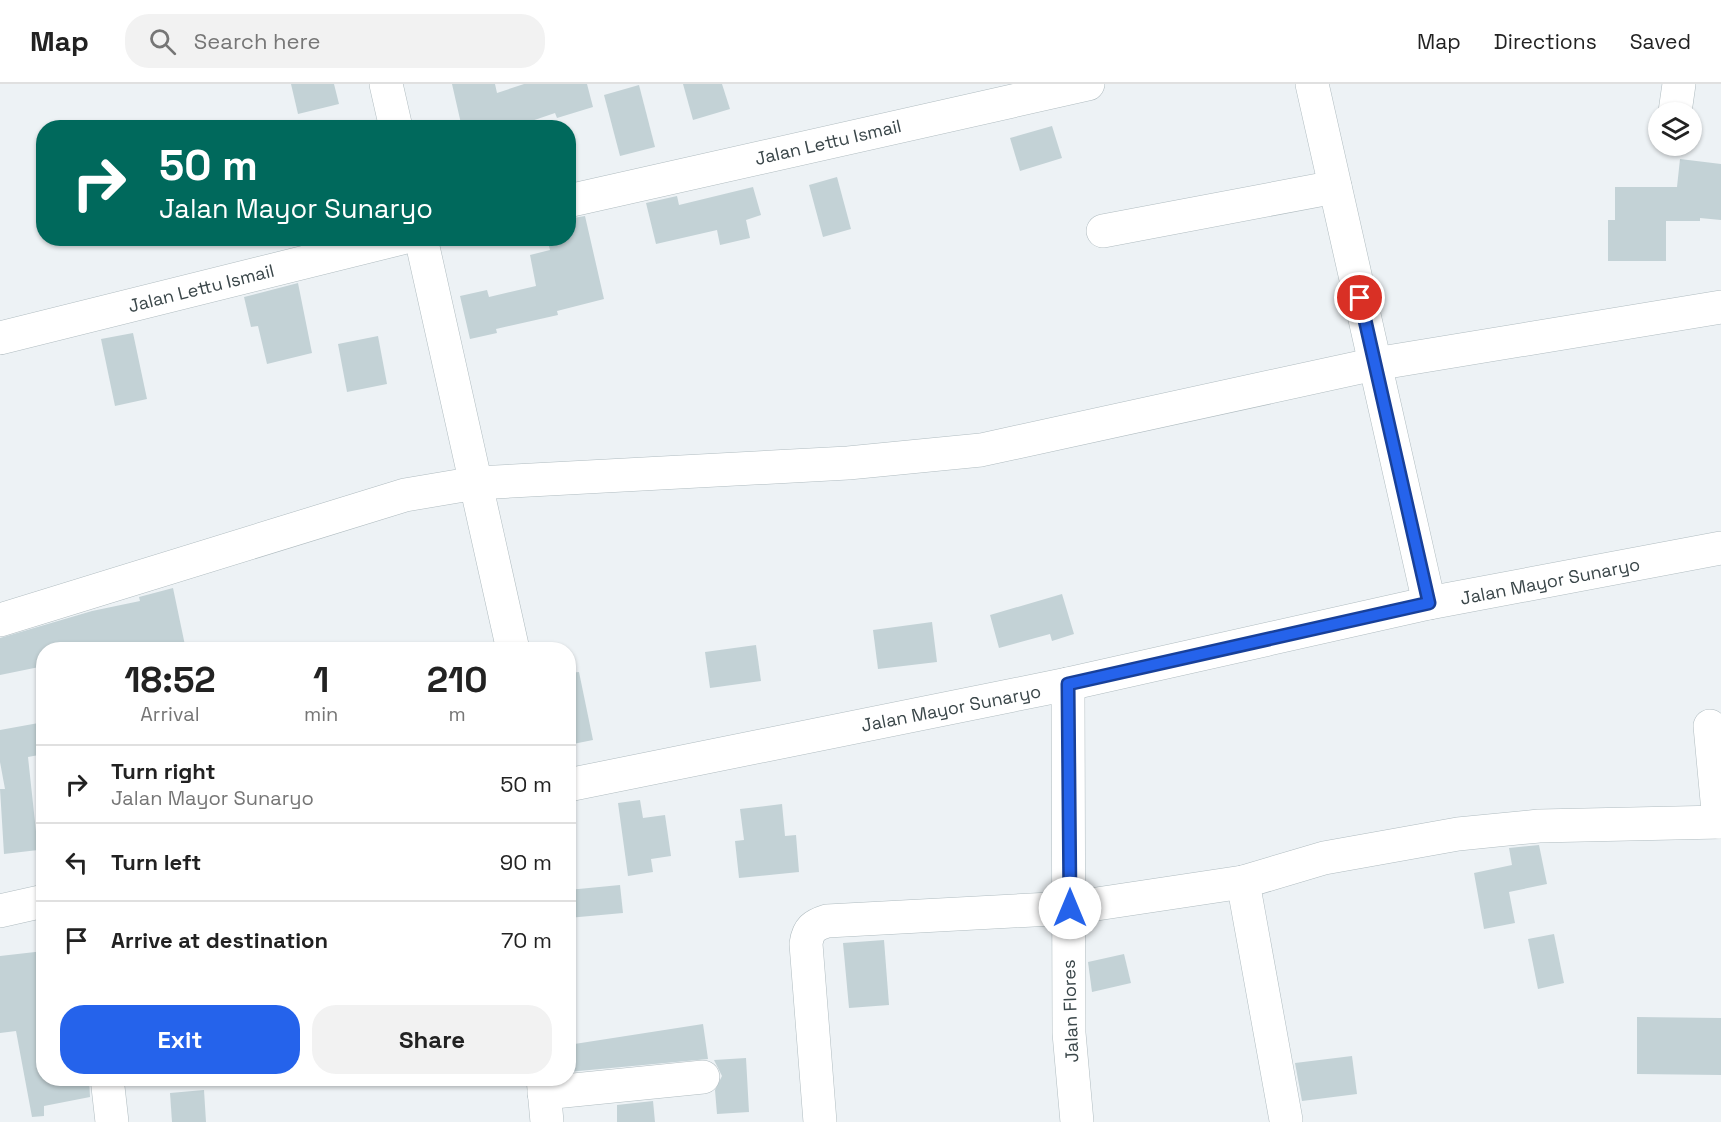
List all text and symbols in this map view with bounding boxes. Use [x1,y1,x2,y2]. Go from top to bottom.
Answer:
search box [125,14,545,68]
text: Map [30,23,89,59]
icon: search [146,25,179,58]
text: Search here [194,27,321,55]
text: Map [1417,28,1461,55]
text: Directions [1494,28,1597,55]
text: Saved [1630,28,1691,55]
map controls [1648,102,1702,156]
button: layers [1648,102,1702,156]
street label: Jalan Lettu Ismail [752,114,904,170]
text: 50 m [159,139,258,192]
icon: right [60,144,138,222]
text: Jalan Mayor Sunaryo [159,191,433,226]
street label: Jalan Lettu Ismail [126,259,276,317]
pin [1334,272,1385,323]
icon: arrive [1343,281,1376,314]
street label: Jalan Mayor Sunaryo [1458,552,1642,610]
text: 18:52 [124,657,216,703]
text: 1 [313,657,329,703]
text: 210 [427,657,488,703]
street label: Jalan Mayor Sunaryo [859,679,1043,737]
text: Arrival [140,701,200,727]
text: min [304,701,338,727]
text: m [449,701,466,727]
text: Turn right [111,757,216,785]
icon: right [60,768,93,801]
text: 50 m [500,770,552,798]
text: Jalan Mayor Sunaryo [111,785,314,811]
icon: left [60,846,93,879]
text: Turn left [111,848,201,876]
text: 90 m [500,848,552,876]
position arrow [1038,876,1102,940]
icon: arrive [60,924,93,957]
text: Arrive at destination [111,926,328,954]
text: 70 m [501,926,552,954]
street label: Jalan Flores [1057,959,1083,1063]
button: Exit [60,1005,300,1074]
button: Share [312,1005,552,1074]

